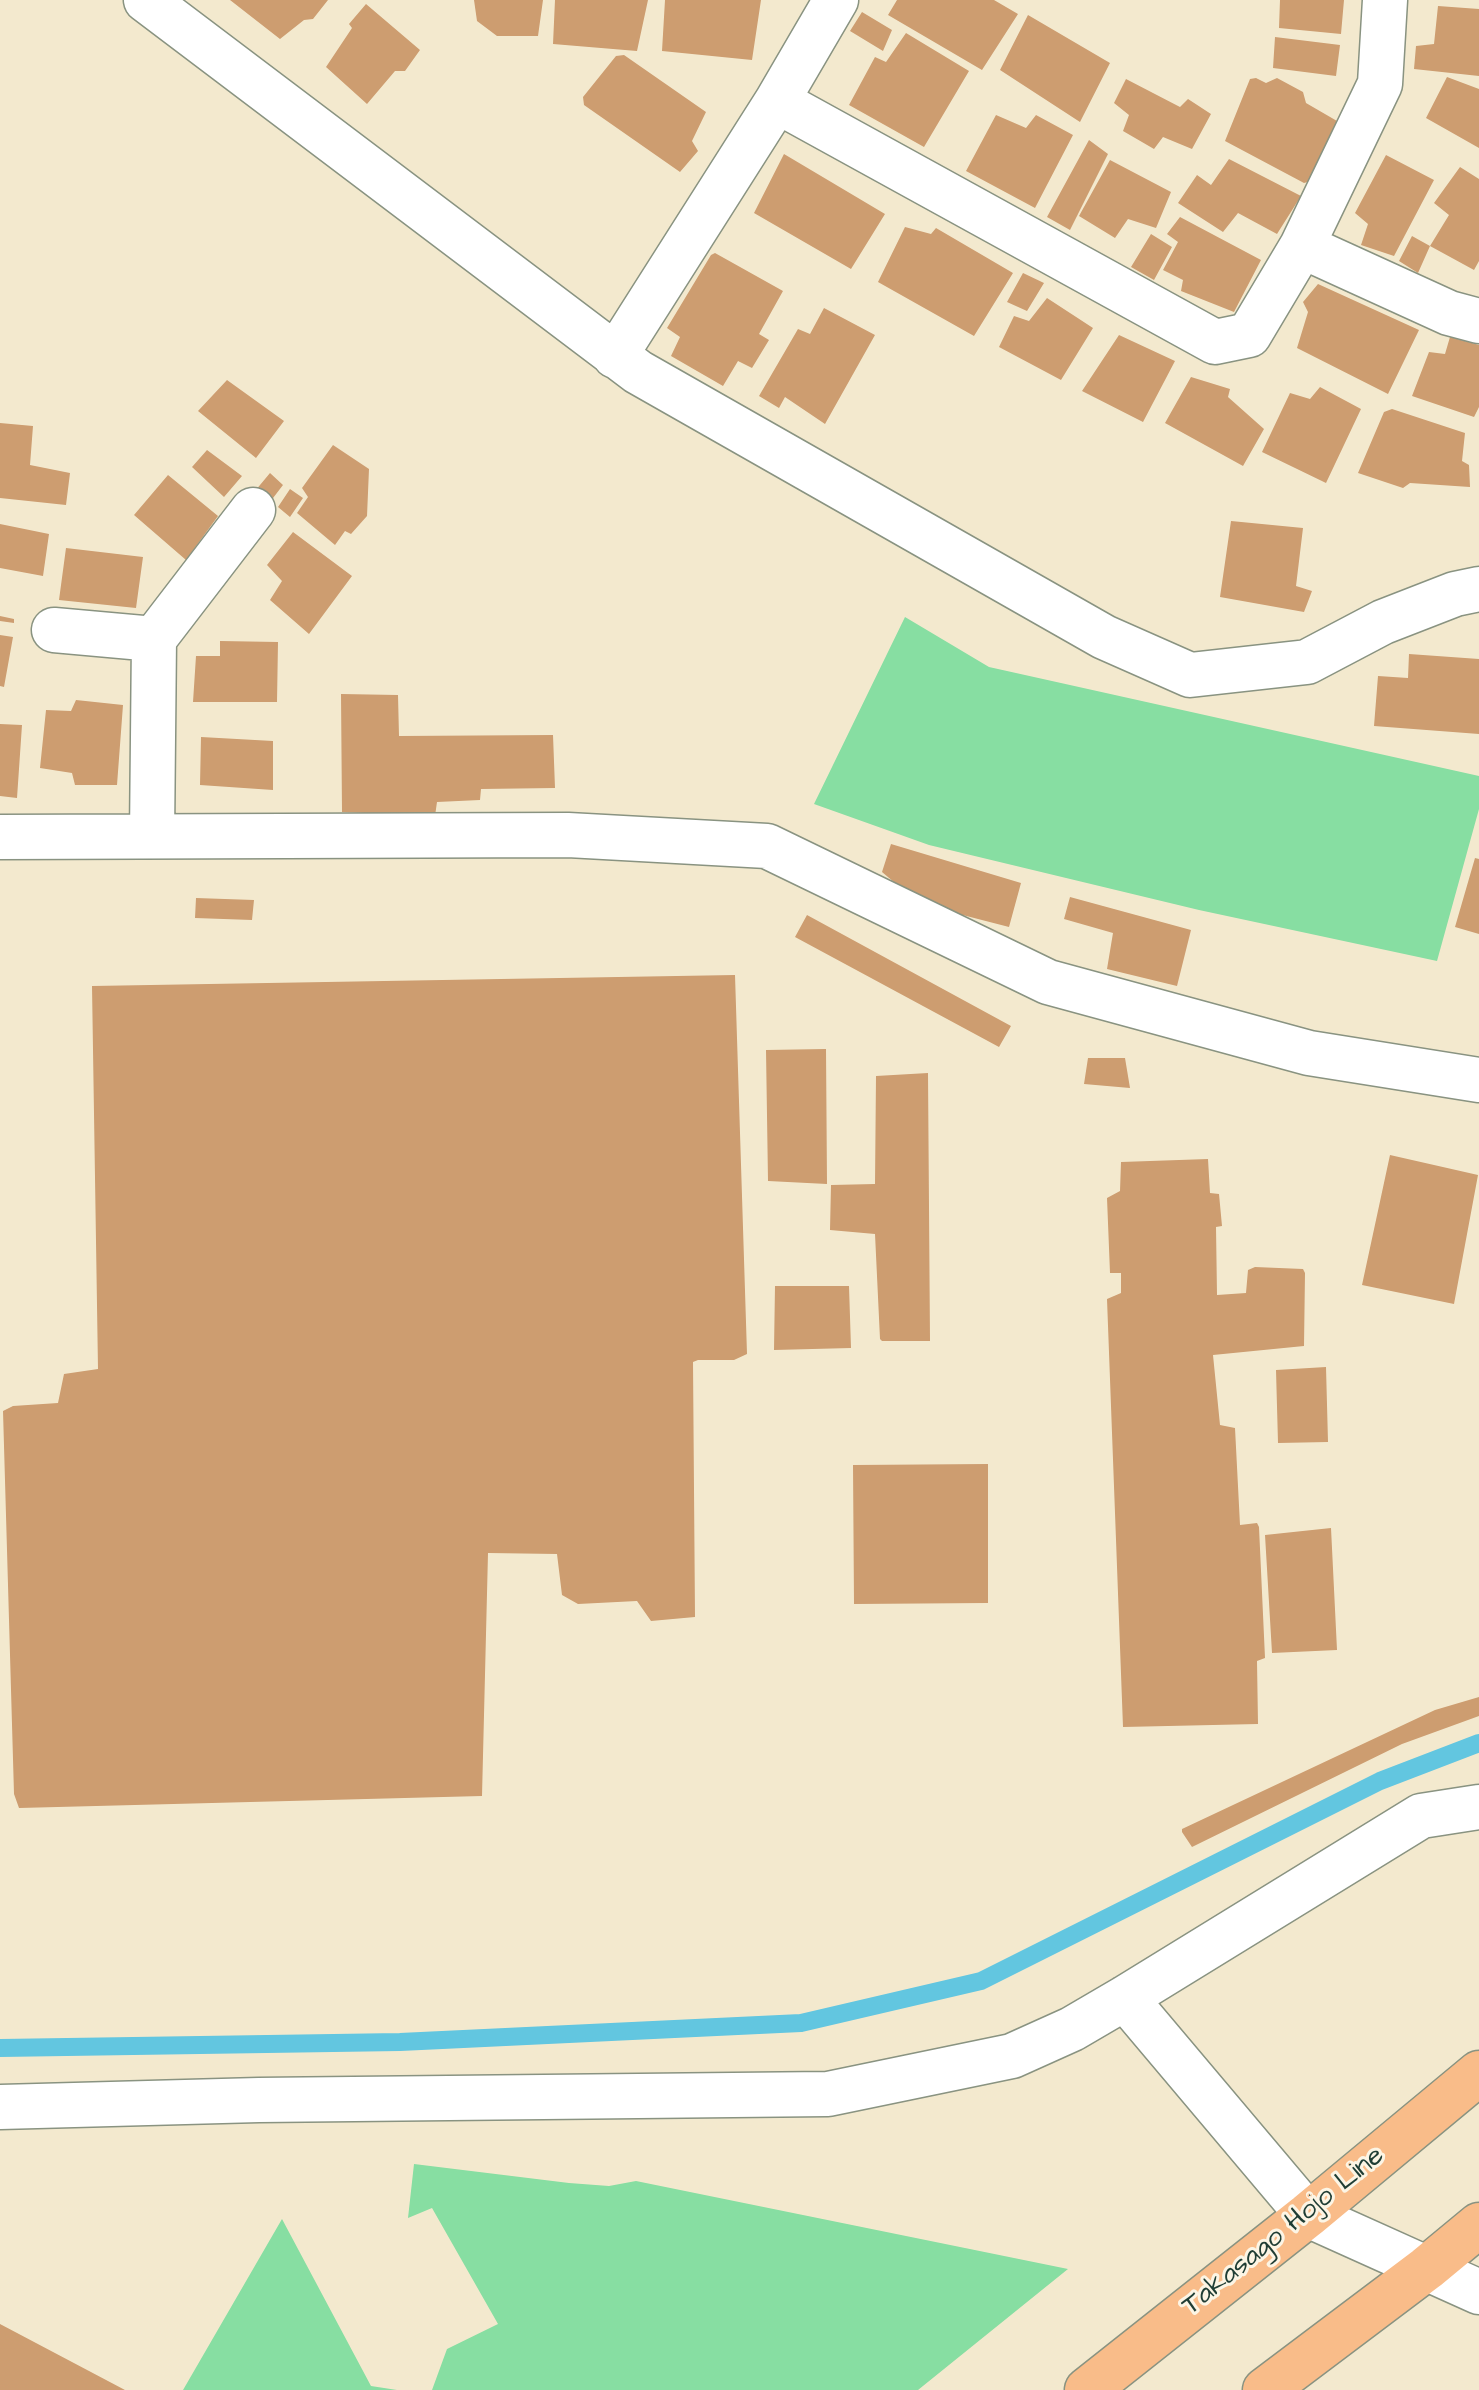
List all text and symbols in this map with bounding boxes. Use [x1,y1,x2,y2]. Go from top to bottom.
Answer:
street label: Takasago Hojo Line [1176,2140,1392,2324]

